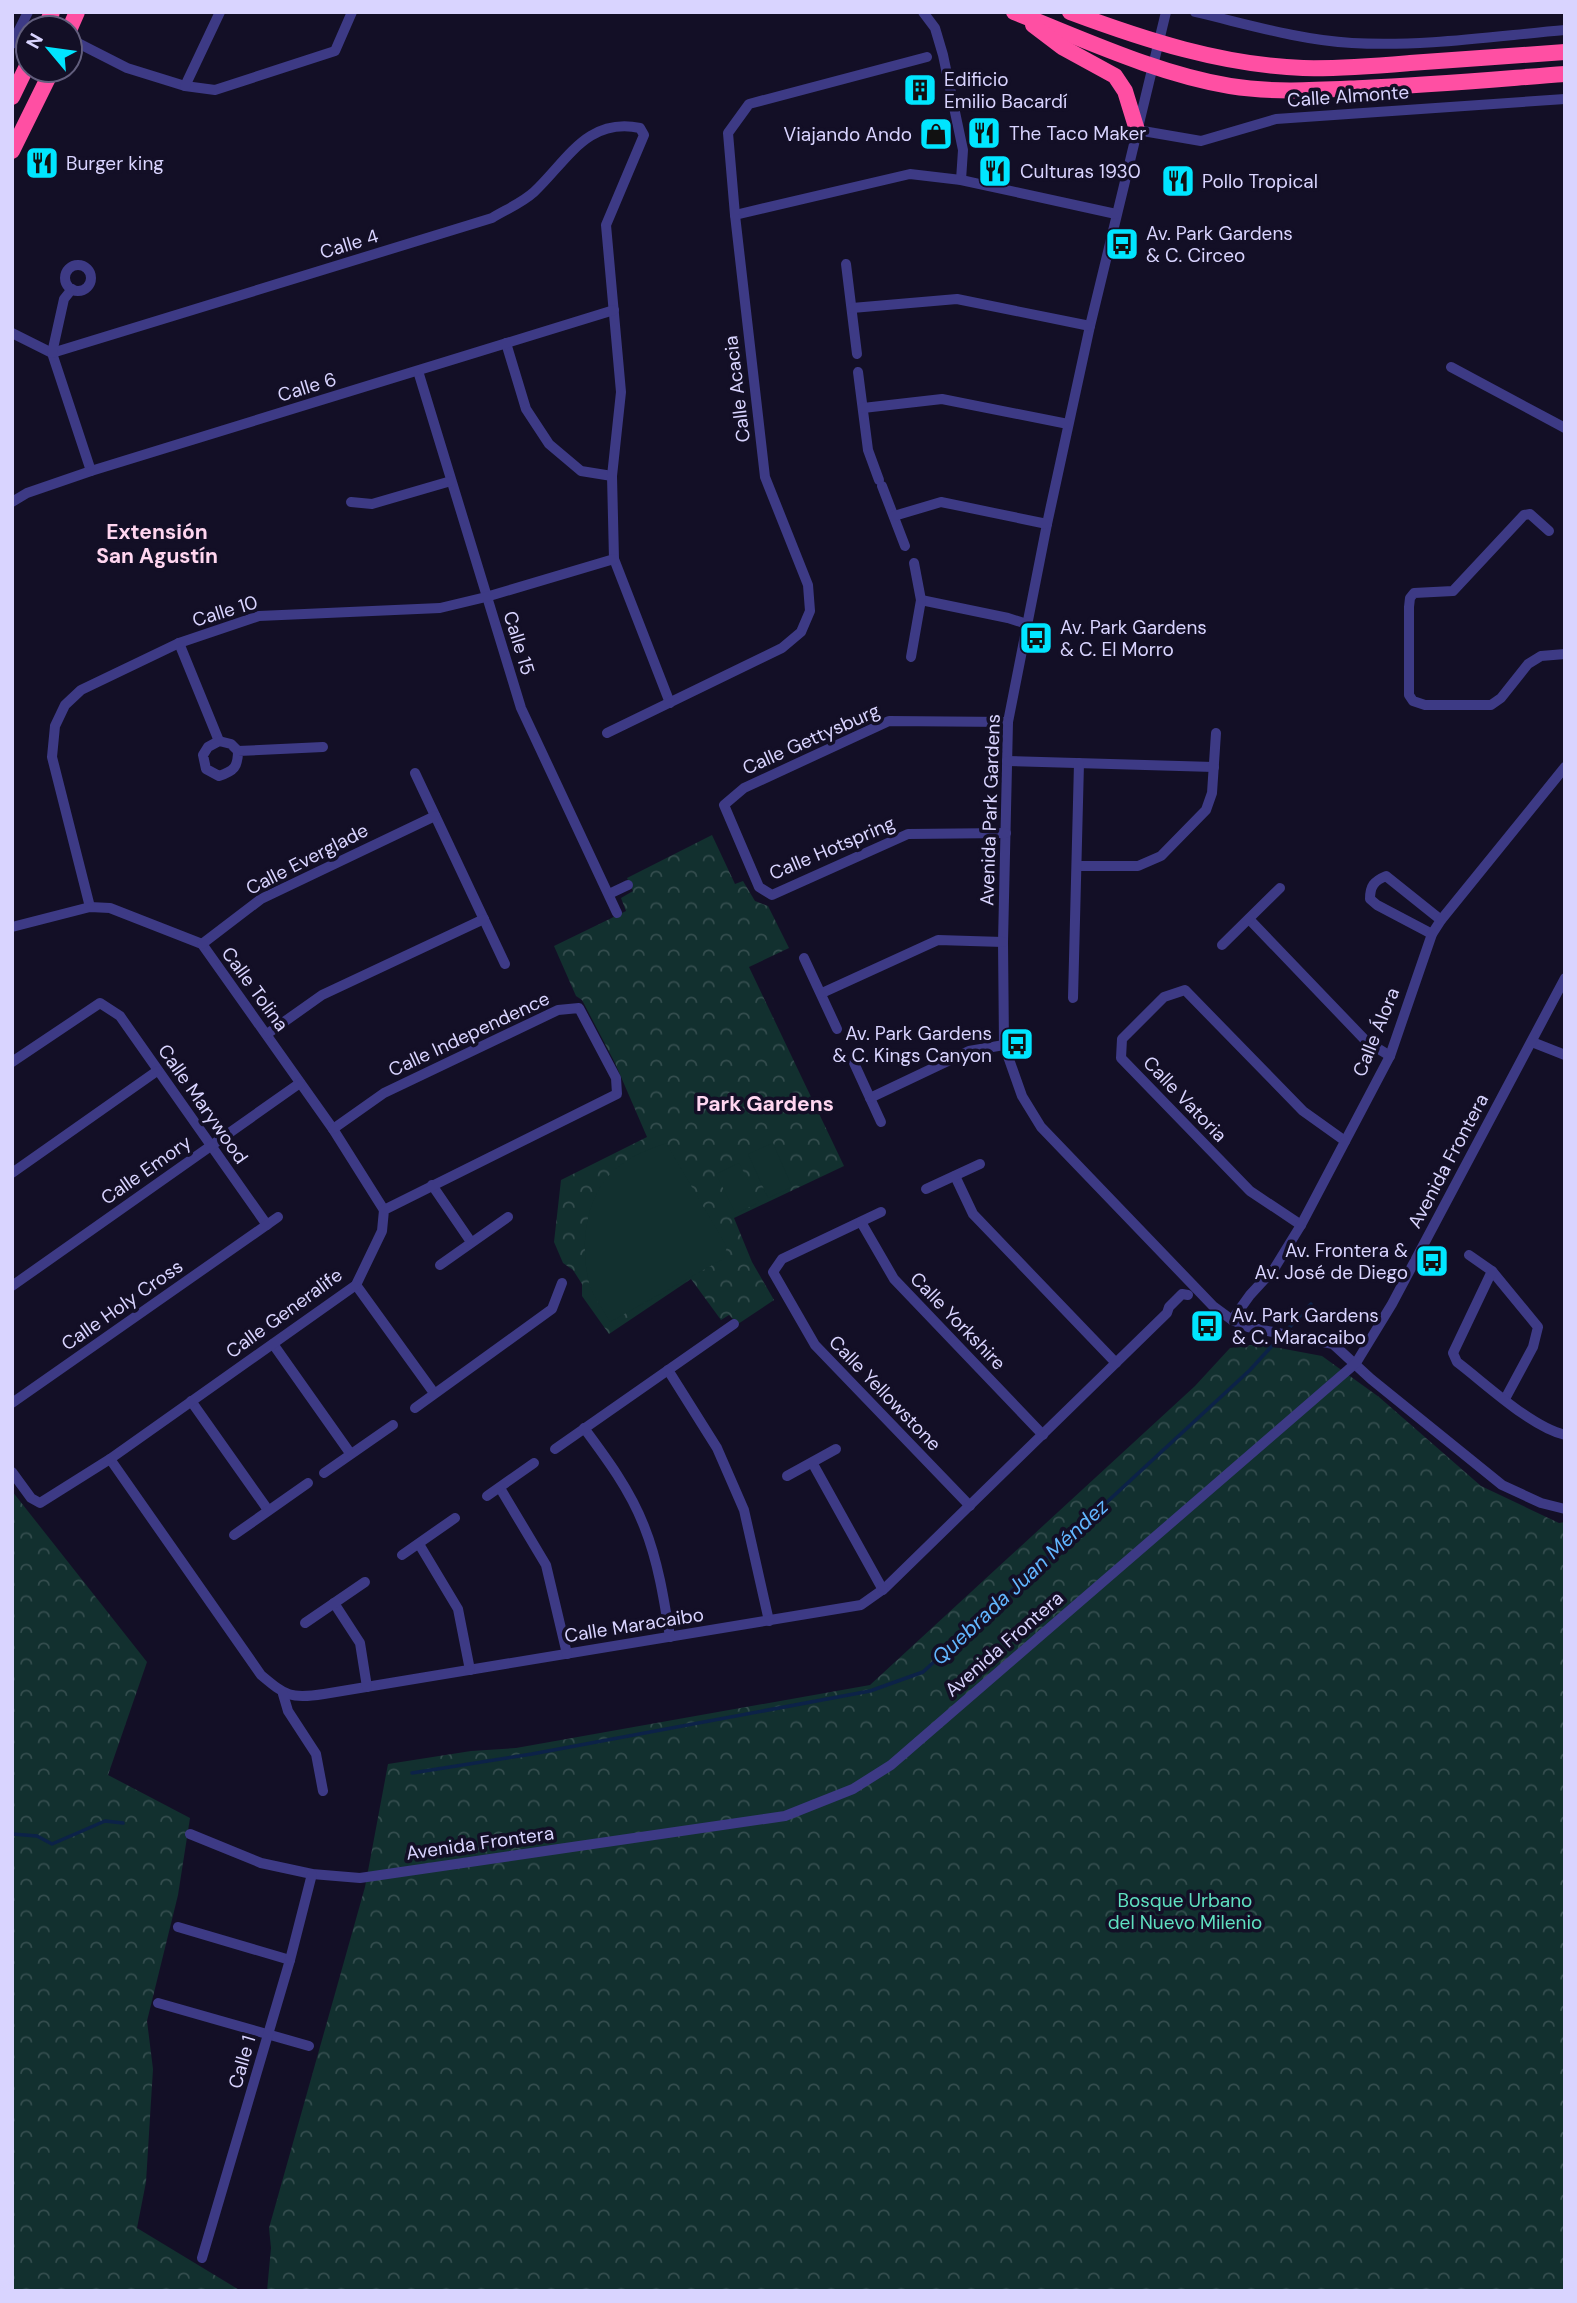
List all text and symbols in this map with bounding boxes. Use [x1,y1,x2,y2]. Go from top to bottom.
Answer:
north arrow [14,14,84,84]
text: N [20,29,49,53]
place label: Edificio Emilio Bacardí [944,67,1068,114]
building icon: Edificio Emilio Bacardí [901,71,939,109]
street label: Calle Almonte [1286,79,1410,113]
restaurant icon: The Taco Maker [965,114,1003,152]
shop icon: Viajando Ando [917,115,955,153]
place label: The Taco Maker [1009,121,1146,146]
place label: Viajando Ando [784,122,912,147]
restaurant icon: Burger king [23,144,61,182]
place label: Burger king [66,151,164,176]
restaurant icon: Culturas 1930 [976,152,1014,190]
place label: Culturas 1930 [1020,159,1141,184]
restaurant icon: Pollo Tropical [1159,162,1197,200]
place label: Pollo Tropical [1202,169,1318,194]
place label: Av. Park Gardens & C. Circeo [1146,221,1293,268]
street label: Calle 4 [317,223,381,265]
bus stop icon: Av. Park Gardens & C. Circeo [1103,225,1141,263]
street label: Calle Acacia [718,334,756,444]
street label: Calle 6 [275,366,339,408]
district label: Extensión San Agustín [96,518,218,570]
street label: Calle 10 [189,589,261,633]
street label: Calle 15 [497,608,541,678]
place label: Av. Park Gardens & C. El Morro [1060,615,1207,662]
bus stop icon: Av. Park Gardens & C. El Morro [1017,619,1055,657]
street label: Calle Gettysburg [738,697,884,780]
street label: Avenida Park Gardens [974,714,1006,906]
street label: Calle Hotspring [765,810,899,886]
street label: Calle Everglade [242,817,372,901]
street label: Calle Tolina [216,942,294,1036]
street label: Calle Álora [1347,984,1405,1080]
street label: Calle Independence [384,986,554,1082]
place label: Av. Park Gardens & C. Kings Canyon [832,1021,992,1068]
bus stop icon: Av. Park Gardens & C. Kings Canyon [998,1025,1036,1063]
street label: Calle Marywood [152,1039,254,1169]
street label: Calle Vatoria [1138,1051,1232,1147]
street label: Avenida Frontera [1402,1089,1494,1233]
district label: Park Gardens [696,1090,834,1118]
street label: Calle Emory [96,1129,196,1210]
place label: Av. Frontera & Av. José de Diego [1254,1238,1408,1285]
bus stop icon: Av. Frontera & Av. José de Diego [1413,1242,1451,1280]
street label: Calle Holy Cross [56,1254,188,1356]
street label: Calle Generalife [221,1262,347,1364]
street label: Calle Yorkshire [905,1266,1011,1376]
place label: Av. Park Gardens & C. Maracaibo [1232,1303,1379,1350]
bus stop icon: Av. Park Gardens & C. Maracaibo [1188,1307,1226,1345]
street label: Calle Yellowstone [823,1330,947,1456]
water label: Quebrada Juan Méndez [926,1493,1115,1671]
street label: Avenida Frontera [940,1586,1068,1702]
street label: Calle Maracaibo [562,1602,706,1648]
street label: Avenida Frontera [404,1820,556,1866]
park label: Bosque Urbano del Nuevo Milenio [1108,1888,1262,1935]
street label: Calle 1 [223,2032,261,2092]

